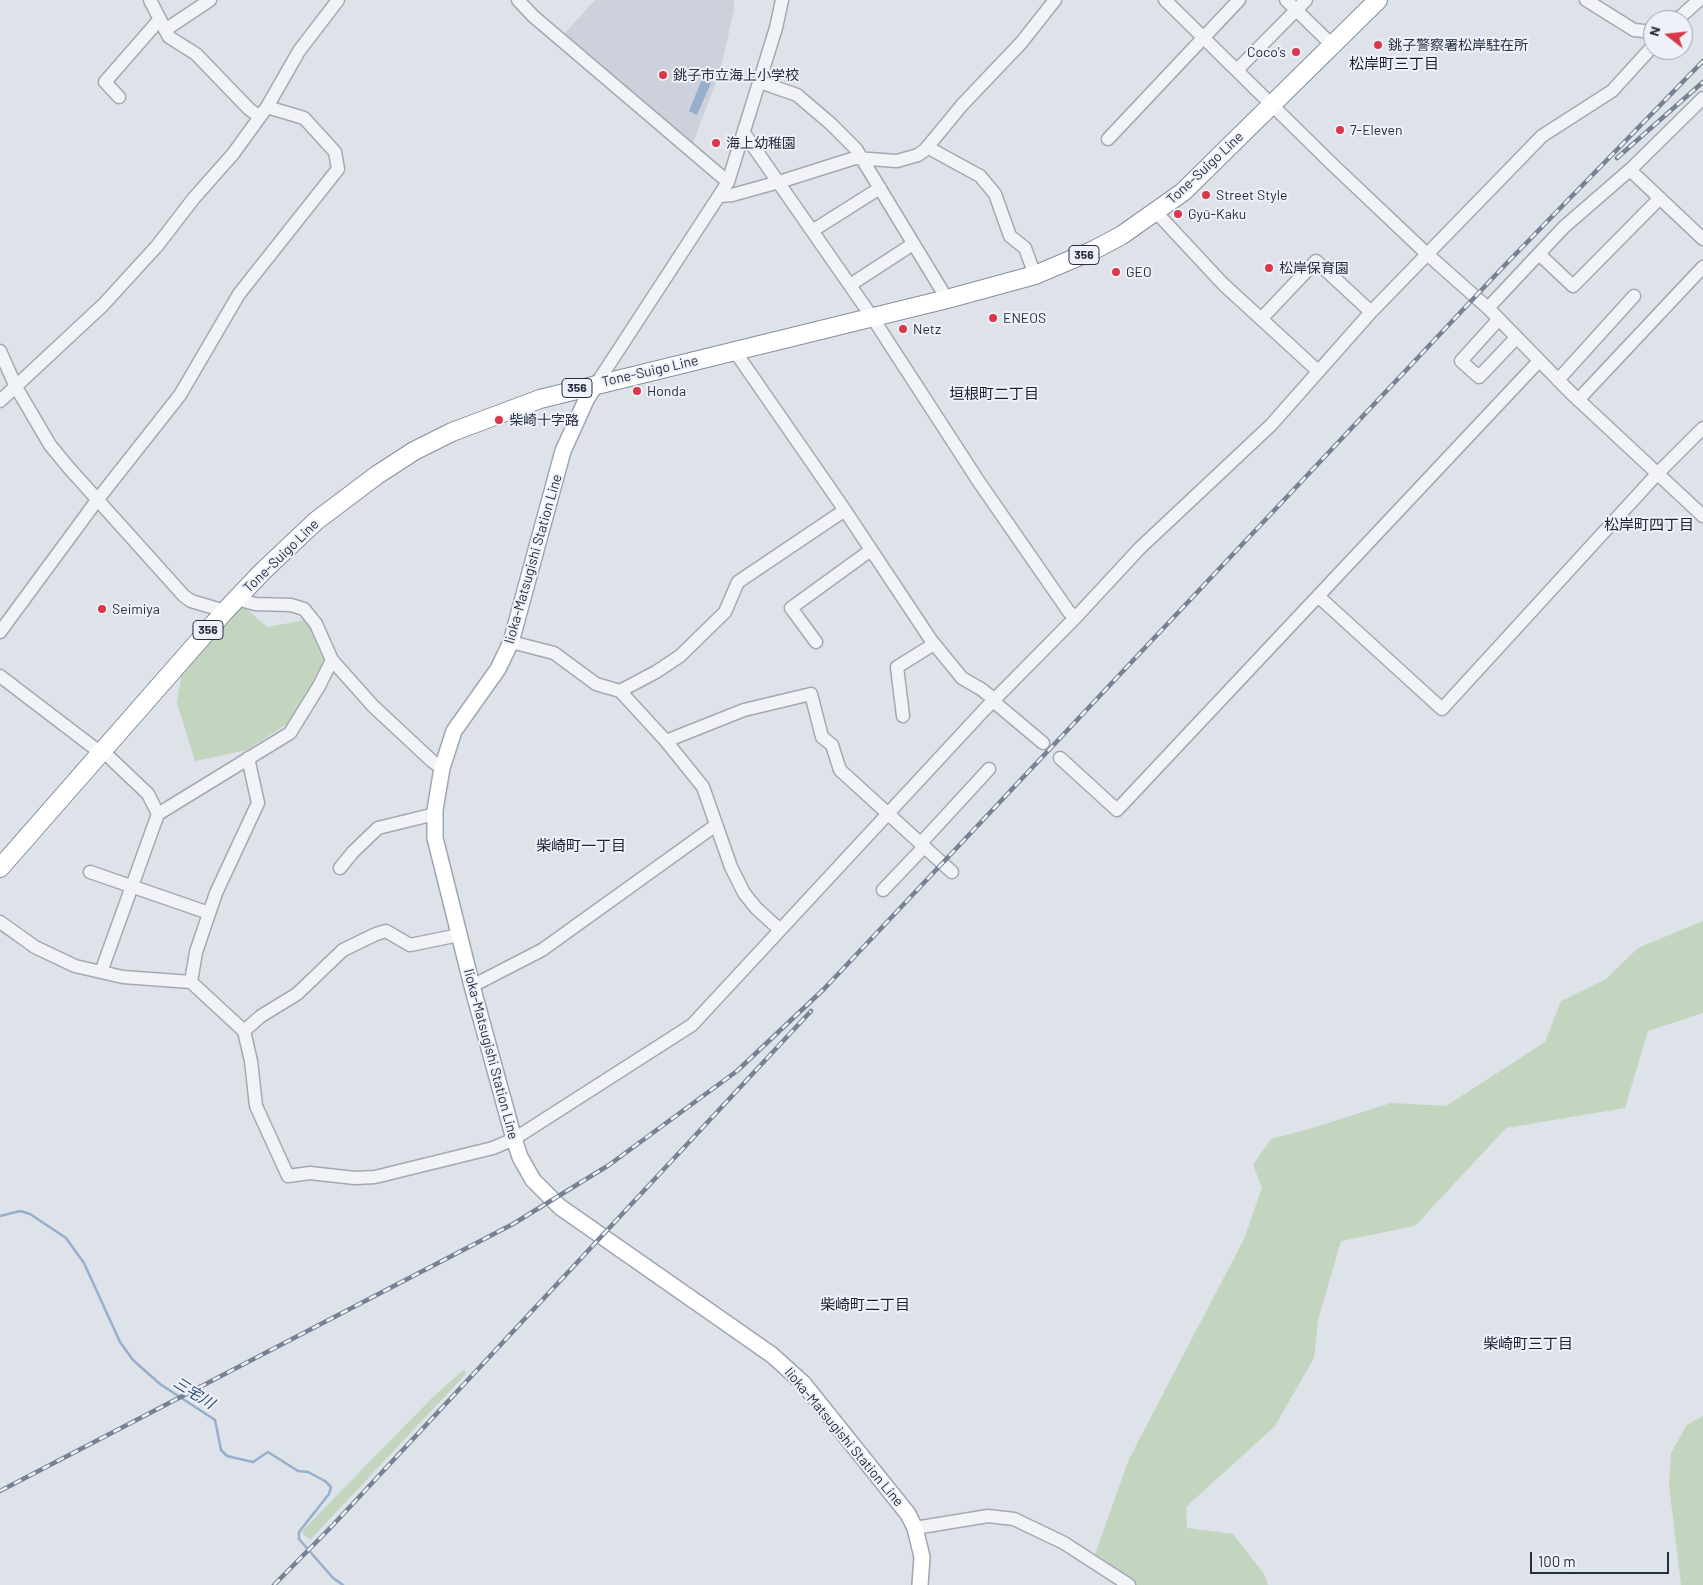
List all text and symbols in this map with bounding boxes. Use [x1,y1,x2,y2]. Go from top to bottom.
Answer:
north arrow [1643,10,1693,60]
text: N [1645,24,1664,38]
place label: 銚子警察署松岸駐在所 [1388,37,1528,53]
marker: 銚子警察署松岸駐在所 [1372,39,1384,51]
place label: Coco's [1247,44,1286,60]
marker: Coco's [1290,46,1302,58]
district label: 松岸町三丁目 [1349,55,1439,73]
place label: 銚子市立海上小学校 [673,67,799,83]
marker: 銚子市立海上小学校 [657,69,669,81]
place label: 7-Eleven [1350,122,1403,138]
marker: 7-Eleven [1334,124,1346,136]
street label: Tone-Suigo Line [1163,128,1247,208]
place label: 海上幼稚園 [726,135,796,151]
marker: 海上幼稚園 [710,137,722,149]
place label: Street Style [1216,187,1287,203]
marker: Street Style [1200,189,1212,201]
place label: Gyū-Kaku [1188,206,1246,222]
marker: Gyū-Kaku [1172,208,1184,220]
road number: 356 [1069,246,1099,264]
place label: 松岸保育園 [1279,260,1349,276]
marker: 松岸保育園 [1263,262,1275,274]
place label: GEO [1126,264,1152,280]
marker: GEO [1110,266,1122,278]
place label: ENEOS [1003,310,1046,326]
marker: ENEOS [987,312,999,324]
place label: Netz [913,321,941,337]
marker: Netz [897,323,909,335]
street label: Tone-Suigo Line [600,352,700,390]
road number: 356 [562,378,592,398]
place label: Honda [647,383,686,399]
marker: Honda [631,385,643,397]
district label: 垣根町二丁目 [949,385,1039,403]
place label: 柴崎十字路 [509,412,579,428]
marker: 柴崎十字路 [493,414,505,426]
street label: Iioka-Matsugishi Station Line [501,472,565,646]
street label: Tone-Suigo Line [240,516,322,596]
district label: 松岸町四丁目 [1604,516,1694,534]
place label: Seimiya [112,601,160,617]
marker: Seimiya [96,603,108,615]
road number: 356 [193,620,223,640]
district label: 柴崎町一丁目 [536,837,626,855]
street label: Iioka-Matsugishi Station Line [460,967,522,1141]
district label: 柴崎町二丁目 [820,1296,910,1314]
district label: 柴崎町三丁目 [1483,1335,1573,1353]
street label: Iioka-Matsugishi Station Line [781,1364,907,1510]
water label: 三宅川 [170,1373,218,1413]
scale bar [1533,1542,1672,1574]
text: 100 m [1538,1552,1576,1570]

